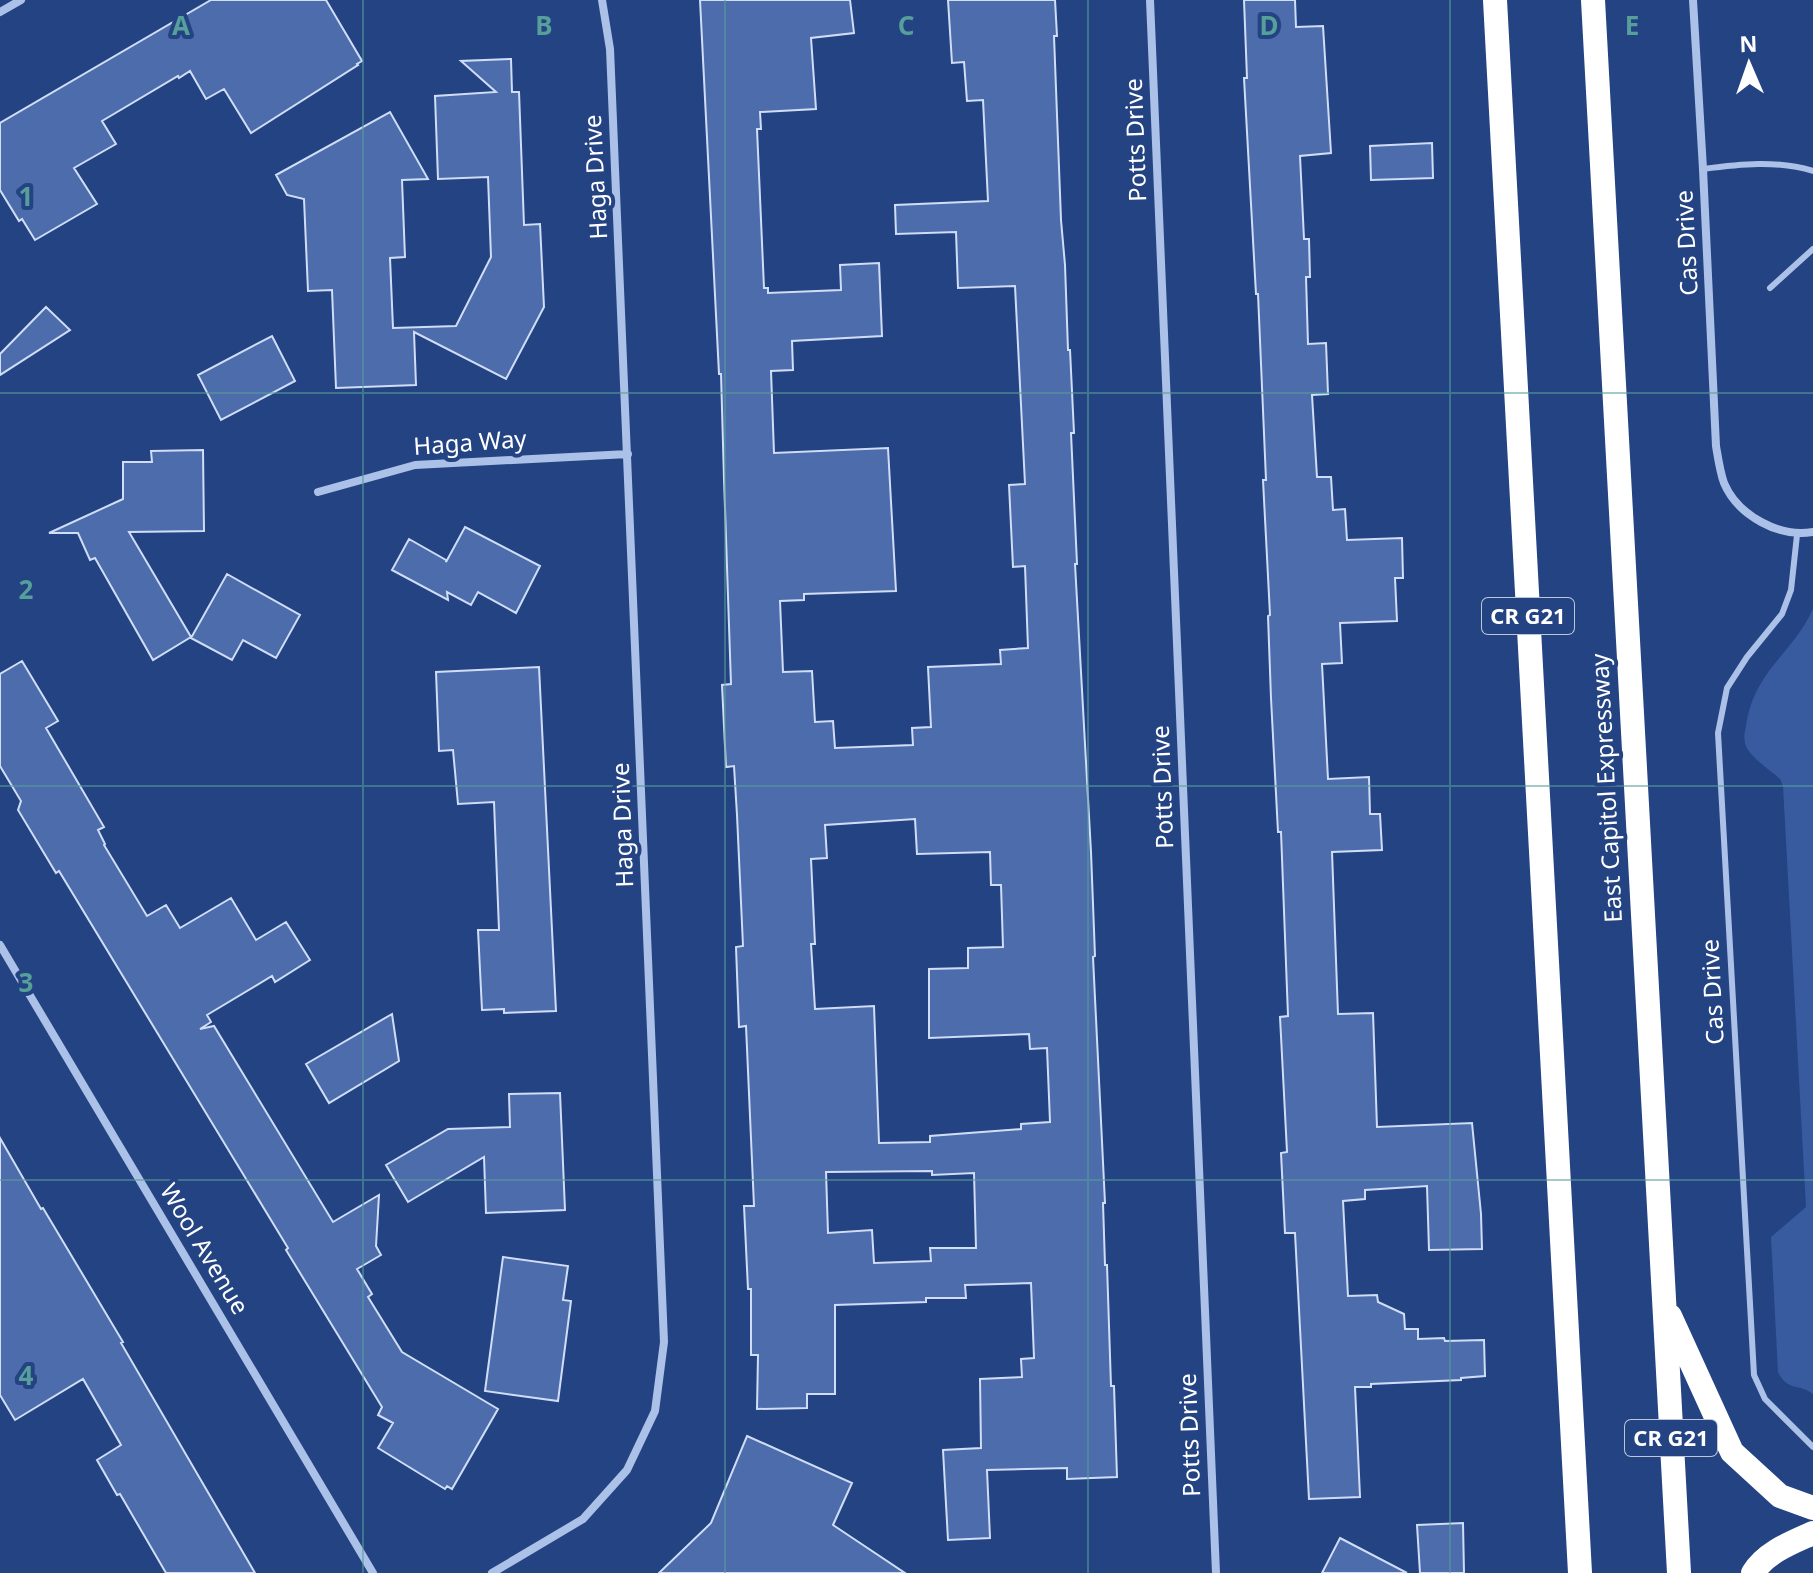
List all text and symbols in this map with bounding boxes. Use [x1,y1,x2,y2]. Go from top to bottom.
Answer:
text: A [172,7,190,43]
text: B [535,7,553,43]
text: C [898,7,914,43]
text: D [1259,7,1279,43]
text: E [1625,7,1639,43]
north arrow [1709,24,1789,104]
text: N [1739,28,1758,58]
street label: Potts Drive [1116,78,1153,202]
street label: Haga Drive [575,114,614,240]
text: 1 [19,178,33,214]
street label: Cas Drive [1666,189,1705,297]
street label: Haga Way [412,421,528,462]
text: 2 [19,571,34,607]
road number: CR G21 [1482,598,1574,634]
street label: East Capitol Expressway [1582,652,1629,924]
street label: Potts Drive [1143,725,1180,849]
street label: Haga Drive [603,762,640,888]
street label: Cas Drive [1692,938,1731,1046]
text: 3 [19,964,33,1000]
street label: Wool Avenue [153,1176,257,1320]
text: 4 [19,1357,34,1393]
street label: Potts Drive [1170,1373,1207,1497]
road number: CR G21 [1625,1420,1717,1456]

